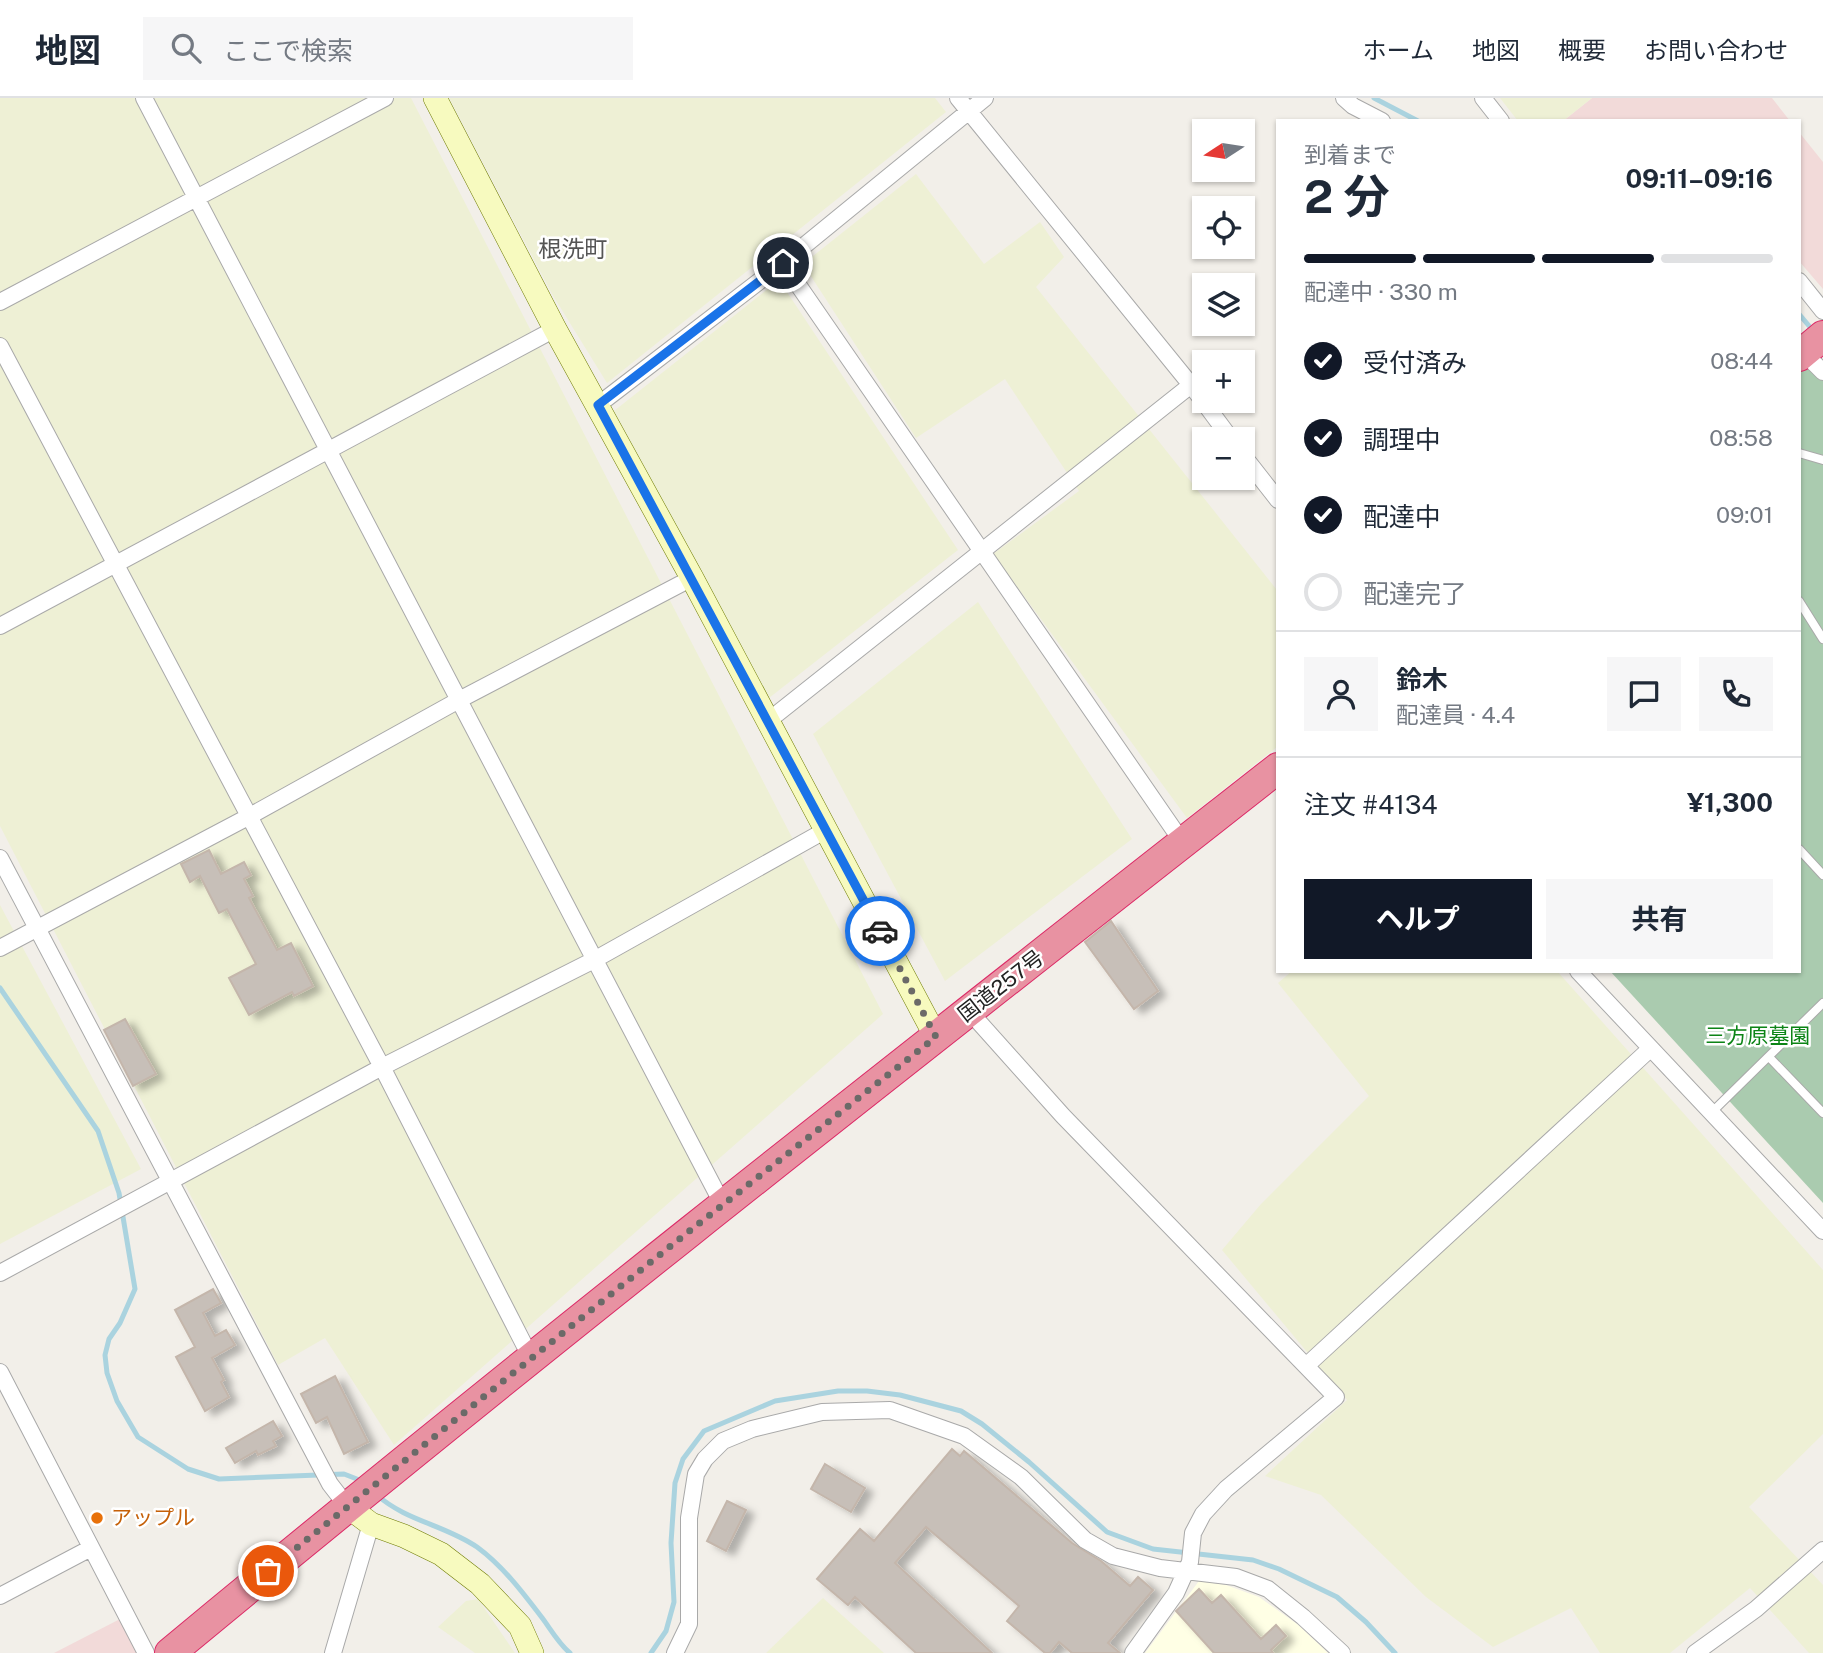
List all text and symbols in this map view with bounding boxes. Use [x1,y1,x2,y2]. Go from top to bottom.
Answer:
search box [143,17,633,80]
icon: search [167,29,205,67]
text: 地図 [35,31,101,69]
text: ここで検索 [223,35,353,66]
text: ホーム [1363,36,1434,64]
text: 地図 [1472,36,1520,64]
text: 概要 [1558,36,1606,64]
text: お問い合わせ [1644,36,1788,64]
north arrow [1192,119,1255,182]
map controls [1192,119,1255,490]
text: 到着まで [1304,141,1396,168]
text: 09:11–09:16 [1625,163,1773,194]
text: 2 分 [1304,169,1390,223]
button: locate [1192,196,1255,259]
pin [753,233,813,293]
district label: 根洗町 [539,235,608,262]
icon: home [764,244,802,282]
button: layers [1192,273,1255,336]
text: 配達中 · 330 m [1304,278,1458,305]
icon: check [1304,342,1342,380]
text: 受付済み [1363,347,1467,378]
text: 08:44 [1710,347,1773,374]
button: + [1192,350,1255,413]
icon: check [1304,419,1342,457]
text: 調理中 [1363,424,1441,455]
text: 08:58 [1709,424,1773,451]
button: − [1192,427,1255,490]
icon: check [1304,496,1342,534]
text: 配達中 [1363,501,1441,532]
text: 09:01 [1716,501,1773,528]
text: 配達完了 [1363,578,1467,609]
button: person [1304,657,1378,731]
button: chat [1607,657,1681,731]
button: phone [1699,657,1773,731]
text: 鈴木 [1396,664,1448,695]
text: 配達員 · 4.4 [1396,701,1515,728]
text: ¥1,300 [1687,787,1773,818]
text: 注文 #4134 [1304,789,1438,820]
button: ヘルプ [1304,879,1532,959]
button: 共有 [1546,879,1773,959]
courier [845,896,915,966]
icon: car [861,912,899,950]
street label: 国道257号 [953,944,1048,1027]
park label: 三方原墓園 [1706,1023,1811,1048]
place label: アップル [111,1505,195,1530]
marker: アップル [89,1510,105,1526]
pin [238,1541,298,1601]
icon: bag [249,1552,287,1590]

